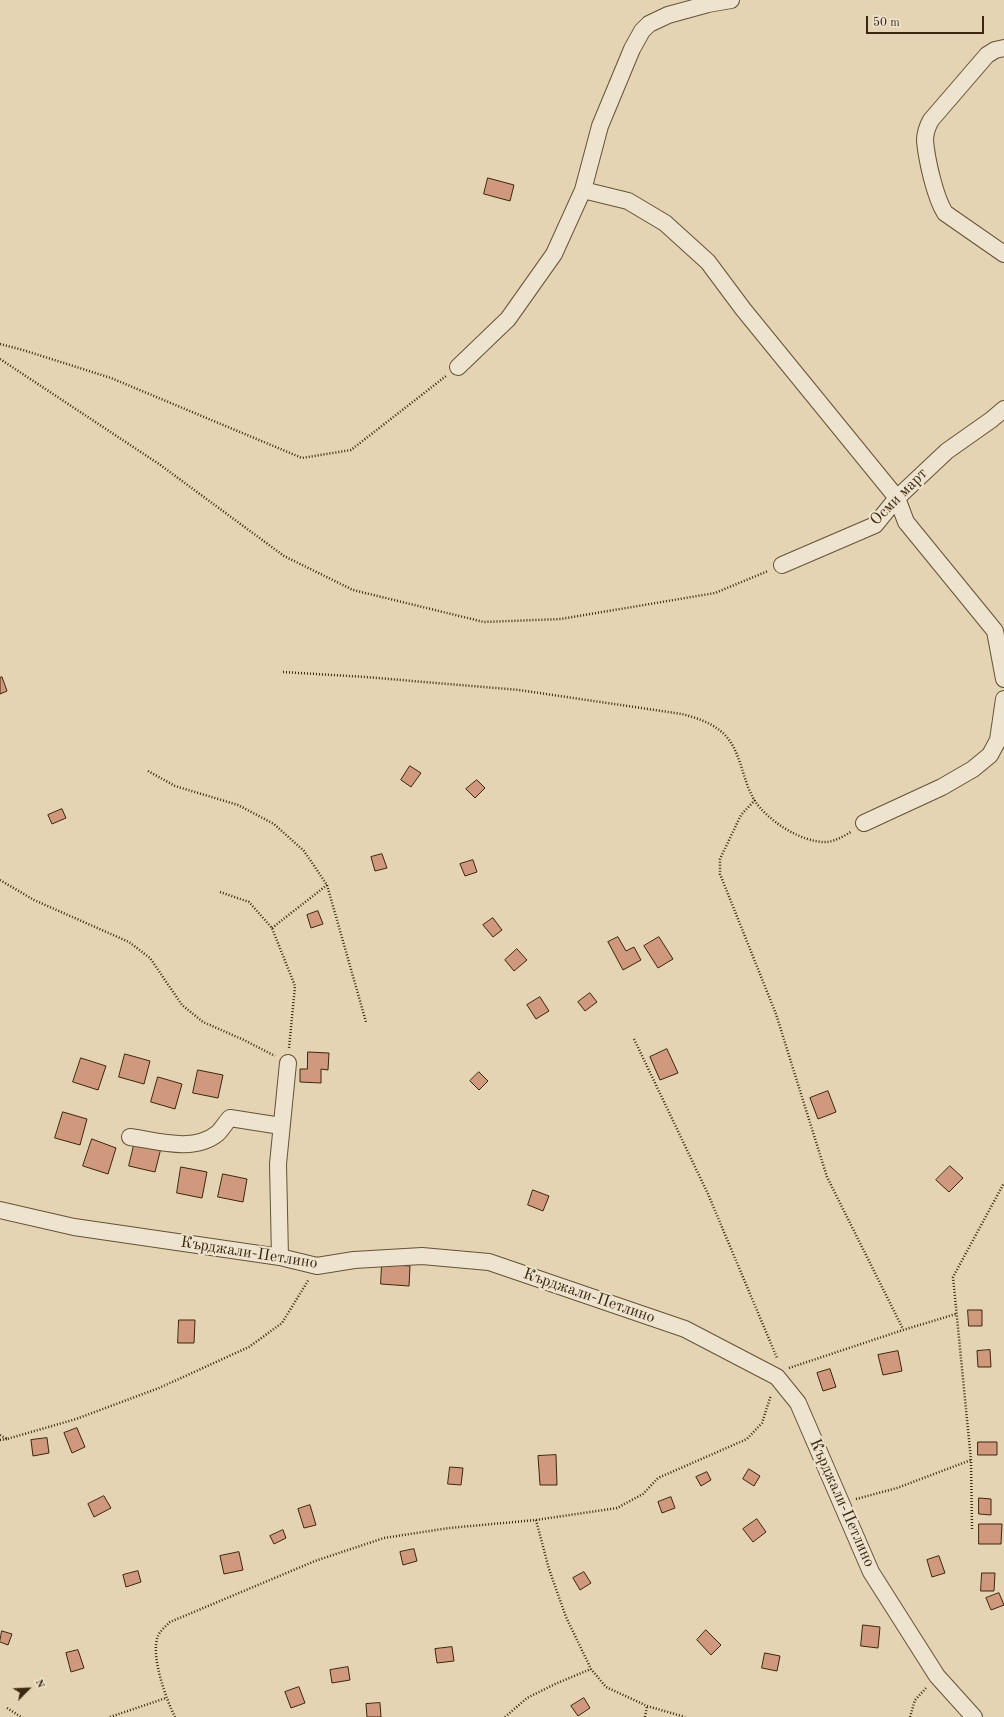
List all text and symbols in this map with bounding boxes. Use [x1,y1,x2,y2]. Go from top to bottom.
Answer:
scale bar [868,8,986,34]
text: 50 m [873,17,900,29]
street label: Осми март [866,464,932,530]
street label: Кърджали-Петлино [179,1233,319,1273]
street label: Кърджали-Петлино [520,1264,658,1328]
street label: Кърджали-Петлино [805,1436,879,1570]
north arrow [8,1669,48,1709]
text: N [33,1678,46,1690]

